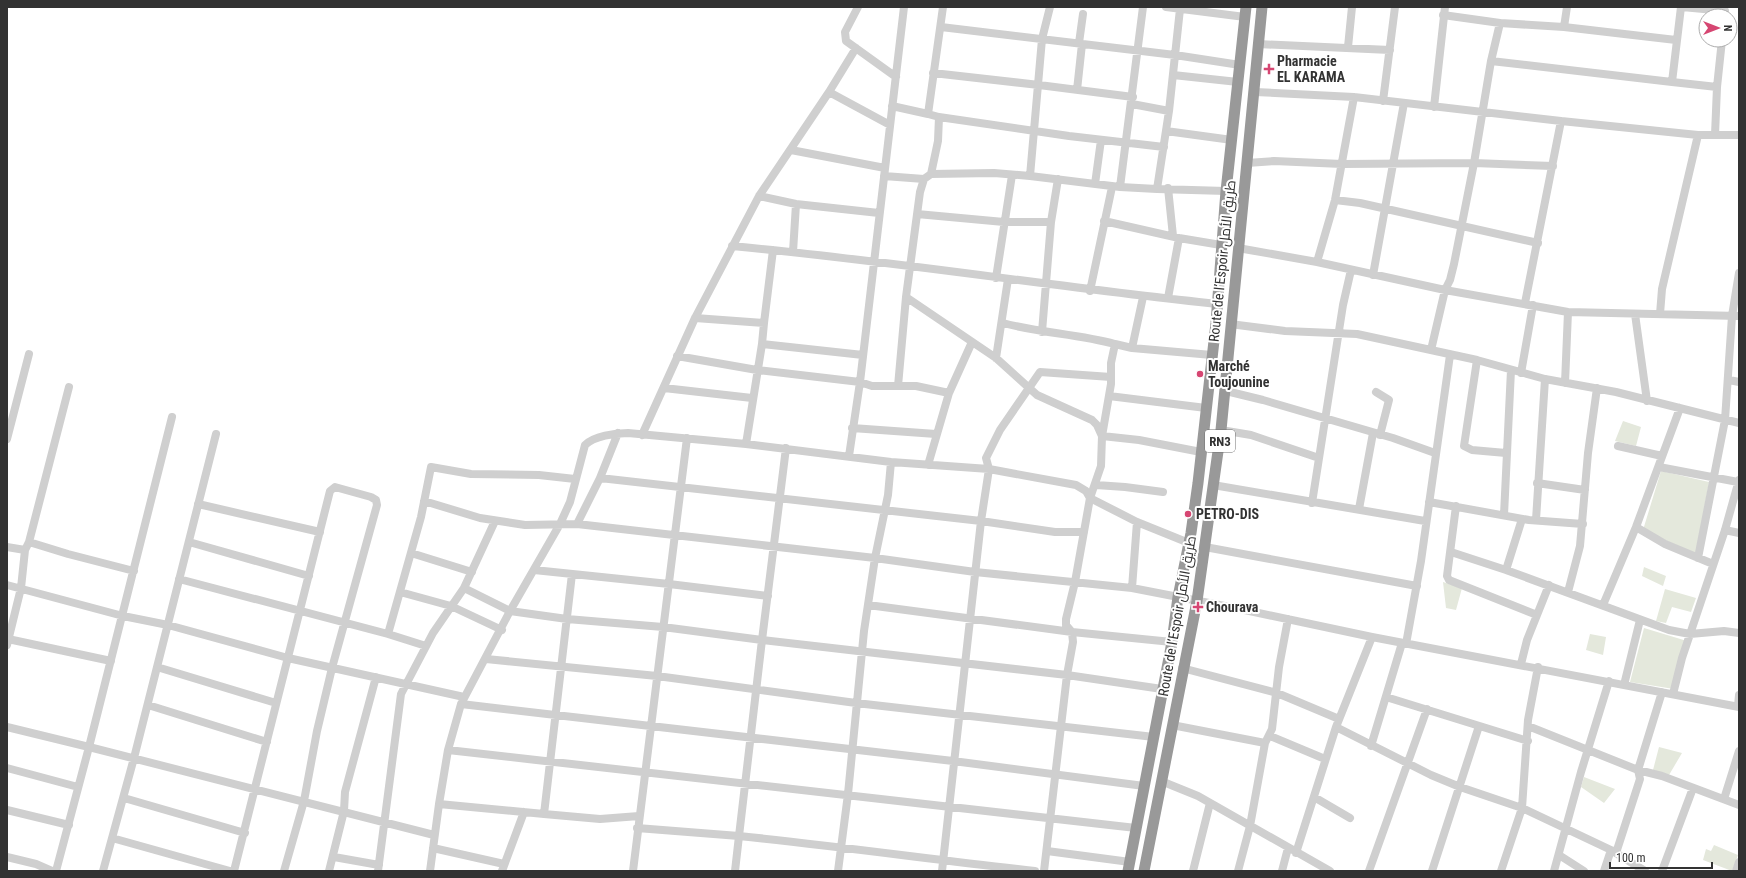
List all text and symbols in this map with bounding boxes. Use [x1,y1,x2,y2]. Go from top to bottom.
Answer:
north arrow [1698,8,1738,48]
text: N [1721,25,1734,32]
place label: Pharmacie EL KARAMA [1277,53,1346,85]
marker: Pharmacie EL KARAMA [1264,64,1274,74]
street label: Route de l’Espoir طريق الأمل [1206,179,1239,343]
place label: Marché Toujounine [1208,358,1270,390]
marker: Marché Toujounine [1195,369,1205,379]
road number: RN3 [1205,430,1235,452]
place label: PETRO-DIS [1196,506,1259,522]
marker: PETRO-DIS [1183,509,1193,519]
street label: Route de l’Espoir طريق الأمل [1155,535,1200,698]
place label: Chourava [1206,599,1259,615]
marker: Chourava [1193,602,1203,612]
scale bar [1610,844,1712,870]
text: 100 m [1616,851,1646,865]

